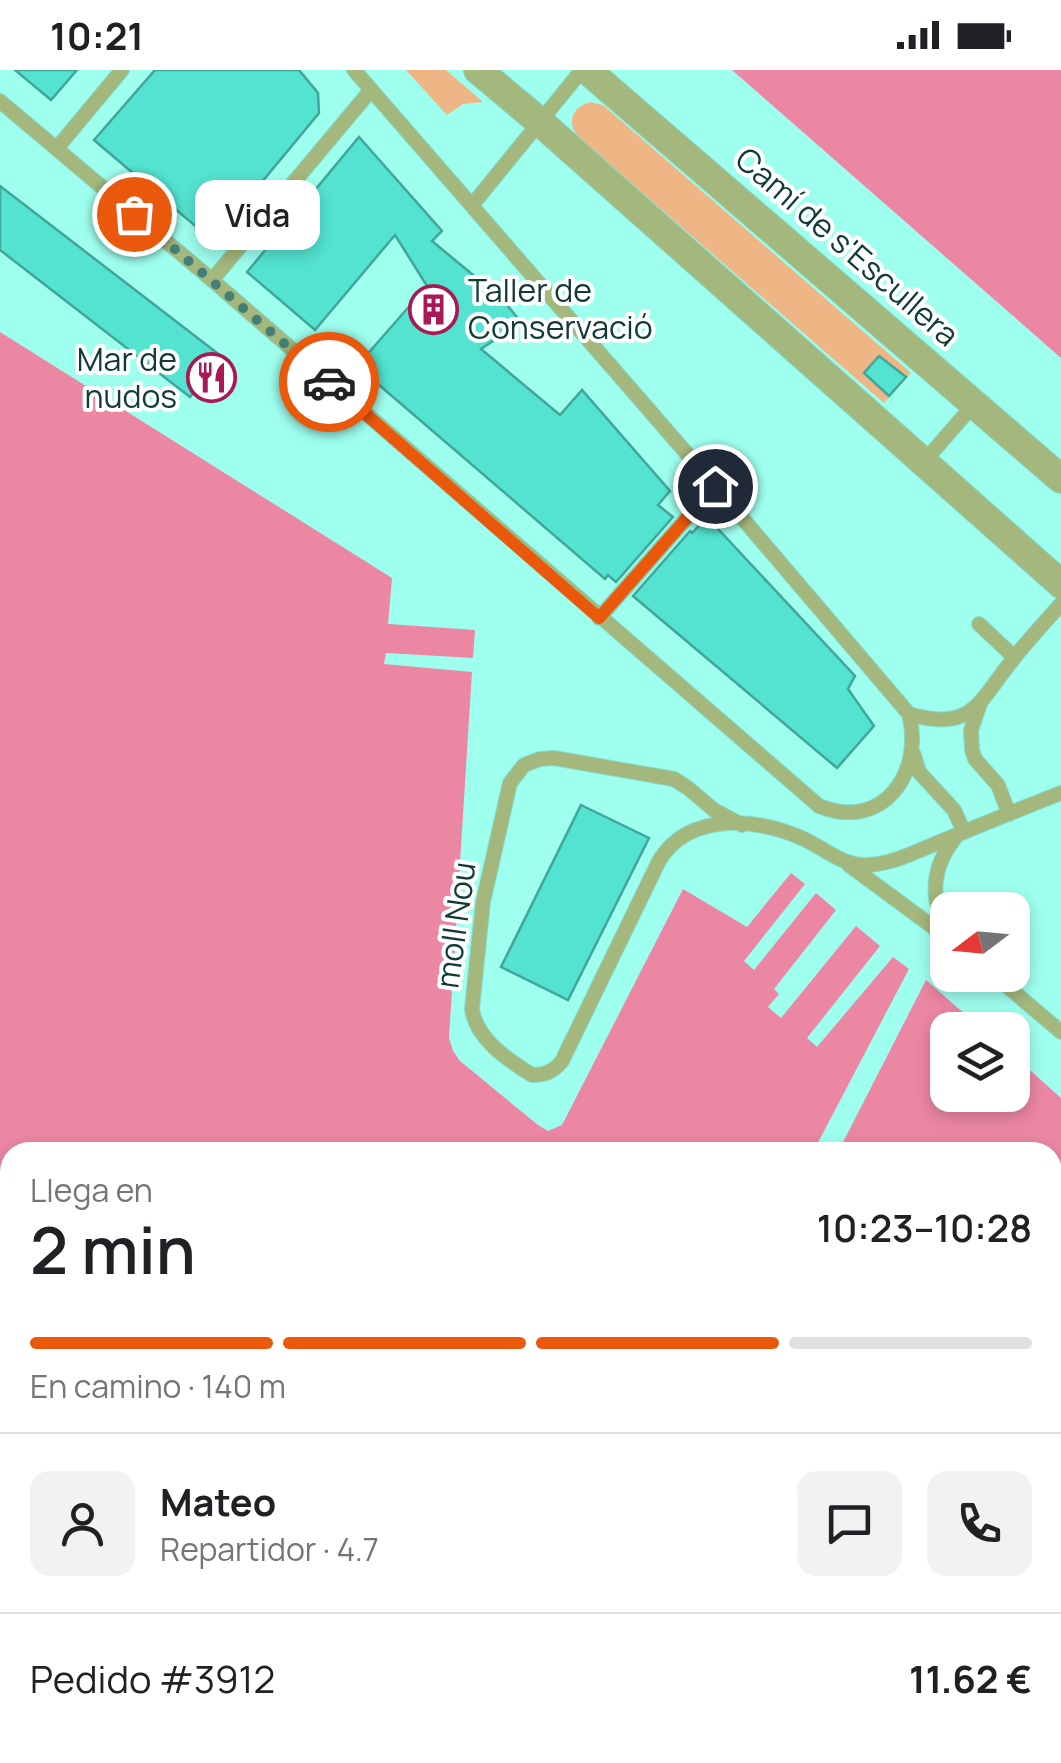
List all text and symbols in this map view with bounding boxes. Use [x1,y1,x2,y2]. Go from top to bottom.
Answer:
text: 10:21 [50,9,144,61]
street label: Camí de s'Escullera [726,137,969,356]
pin [92,172,177,257]
callout: Vida [194,179,319,249]
icon: bag [107,187,162,242]
text: Vida [225,193,290,237]
place label: Taller de Conservació [468,268,653,349]
building icon: Taller de Conservació [407,283,459,335]
courier [279,332,379,432]
place label: Mar de nudos [77,337,177,418]
restaurant icon: Mar de nudos [186,352,238,404]
icon: car [302,355,357,410]
pin [673,444,758,529]
icon: home [688,459,743,514]
street label: moll Nou [424,859,486,991]
north arrow [930,892,1030,992]
map controls [930,892,1030,1112]
button: layers [930,1012,1030,1112]
text: Llega en [30,1168,153,1212]
text: 10:23–10:28 [817,1201,1032,1253]
text: 2 min [30,1205,196,1294]
text: En camino · 140 m [30,1364,286,1408]
button: person [30,1471,135,1576]
button: chat [797,1471,902,1576]
button: phone [927,1471,1032,1576]
text: Mateo [160,1475,276,1527]
text: Repartidor · 4.7 [160,1527,379,1571]
text: Pedido #3912 [30,1652,275,1704]
text: 11.62 € [909,1652,1032,1704]

